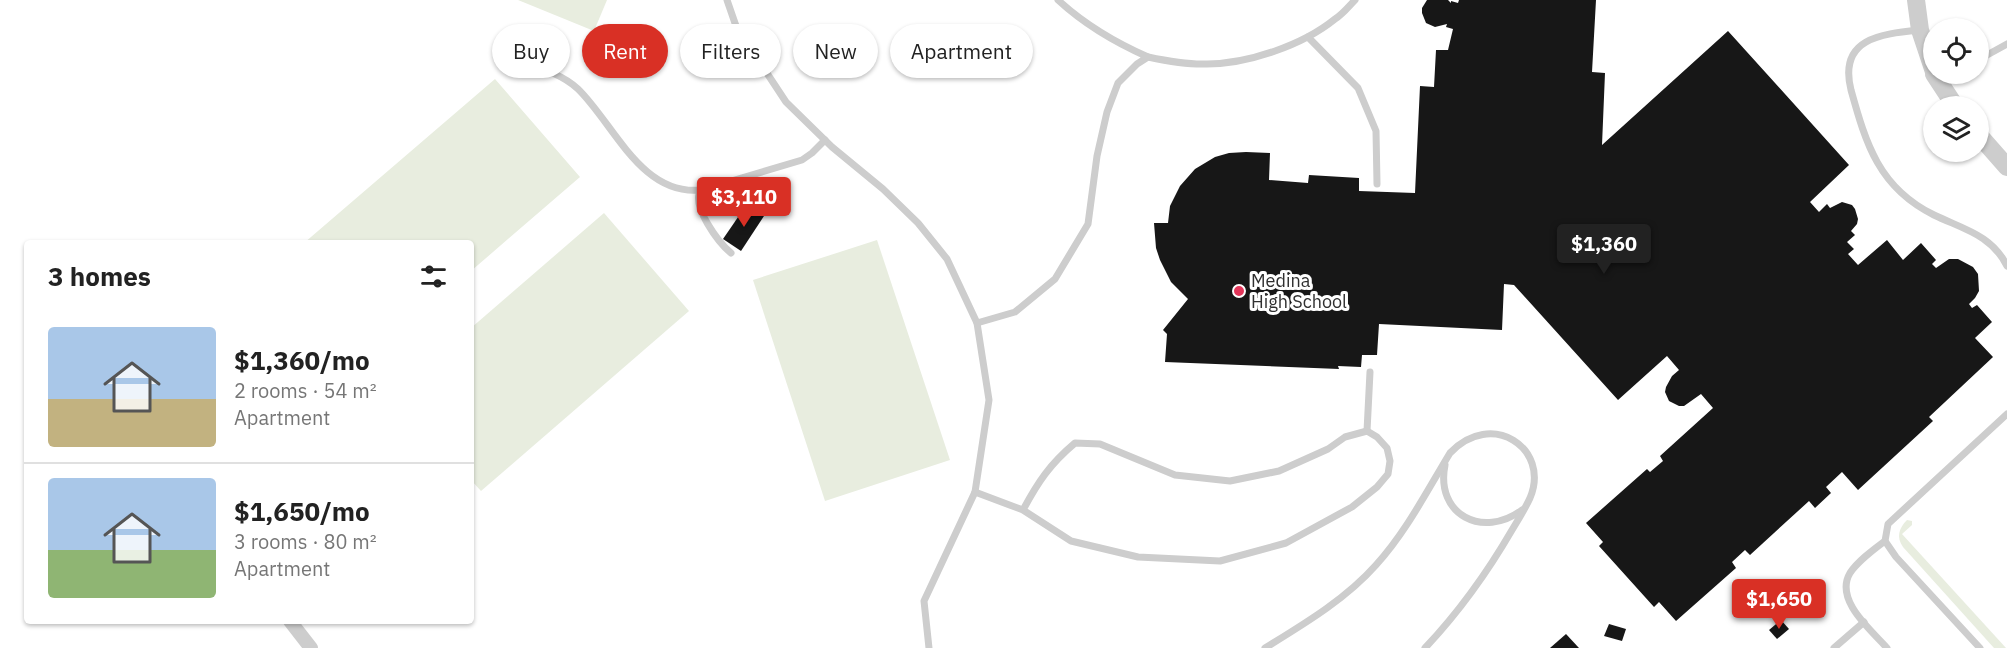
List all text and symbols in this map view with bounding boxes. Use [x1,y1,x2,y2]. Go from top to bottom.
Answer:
map controls [1923,18,1989,162]
button: locate [1923,18,1989,84]
chip: Buy [492,24,570,78]
chip: Rent [582,24,668,78]
chip: Filters [680,24,781,78]
chip: New [793,24,878,78]
chip: Apartment [890,24,1033,78]
button: layers [1923,96,1989,162]
pin: $3,110 [695,177,793,228]
text: $3,110 [711,183,777,210]
pin: $1,360 [1555,224,1653,275]
text: $1,360 [1571,230,1637,257]
text: 3 homes [48,259,151,293]
icon: filters [417,260,450,293]
place label: Medina High School [1251,269,1347,313]
marker: Medina High School [1232,284,1246,298]
text: $1,360/mo [234,343,370,377]
icon: home [96,351,168,423]
text: 2 rooms · 54 m² [234,377,377,404]
text: Apartment [234,404,330,431]
text: $1,650/mo [234,494,370,528]
icon: home [96,502,168,574]
text: 3 rooms · 80 m² [234,528,377,555]
text: Apartment [234,555,330,582]
pin: $1,650 [1730,579,1828,630]
text: $1,650 [1746,585,1812,612]

